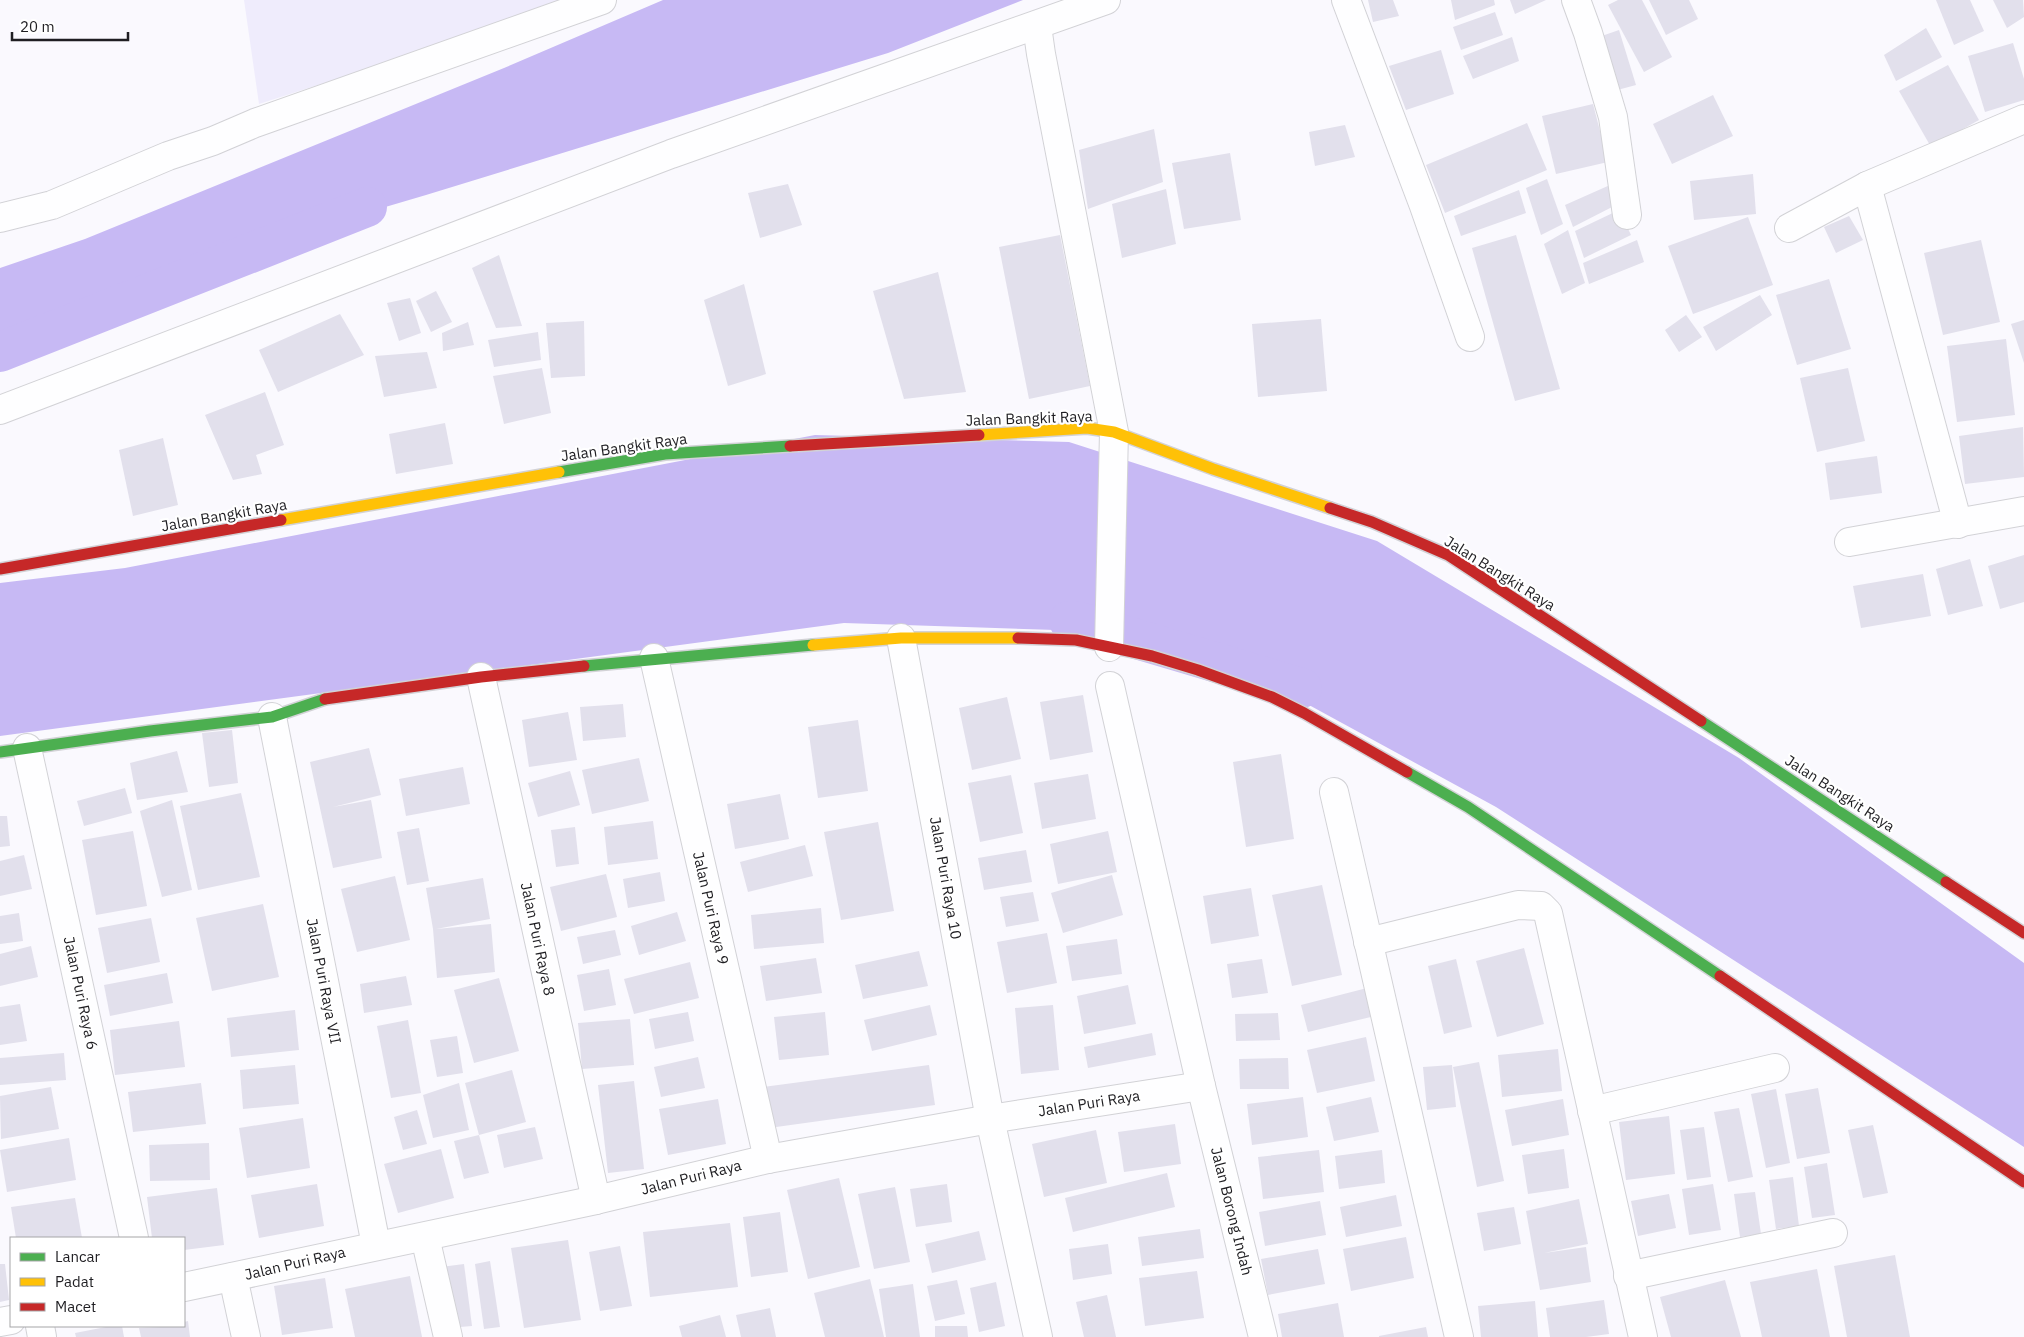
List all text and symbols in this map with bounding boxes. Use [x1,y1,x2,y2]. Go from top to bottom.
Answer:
scale bar [12,10,129,42]
text: 20 m [20,17,55,36]
street label: Jalan Bangkit Raya [965,406,1093,430]
street label: Jalan Bangkit Raya [560,429,688,465]
street label: Jalan Bangkit Raya [160,495,288,535]
street label: Jalan Bangkit Raya [1441,531,1559,615]
street label: Jalan Bangkit Raya [1781,750,1899,836]
street label: Jalan Puri Raya 10 [926,815,966,941]
street label: Jalan Puri Raya 9 [689,850,733,966]
street label: Jalan Puri Raya 8 [517,881,559,997]
street label: Jalan Puri Raya VII [303,917,345,1045]
street label: Jalan Puri Raya 6 [60,935,102,1051]
street label: Jalan Puri Raya [1037,1086,1141,1120]
street label: Jalan Borong Indah [1207,1145,1257,1277]
street label: Jalan Puri Raya [639,1155,743,1199]
legend [10,1237,185,1327]
street label: Jalan Puri Raya [243,1242,347,1284]
text: Lancar [55,1247,101,1266]
text: Padat [55,1272,94,1291]
text: Macet [55,1297,96,1316]

